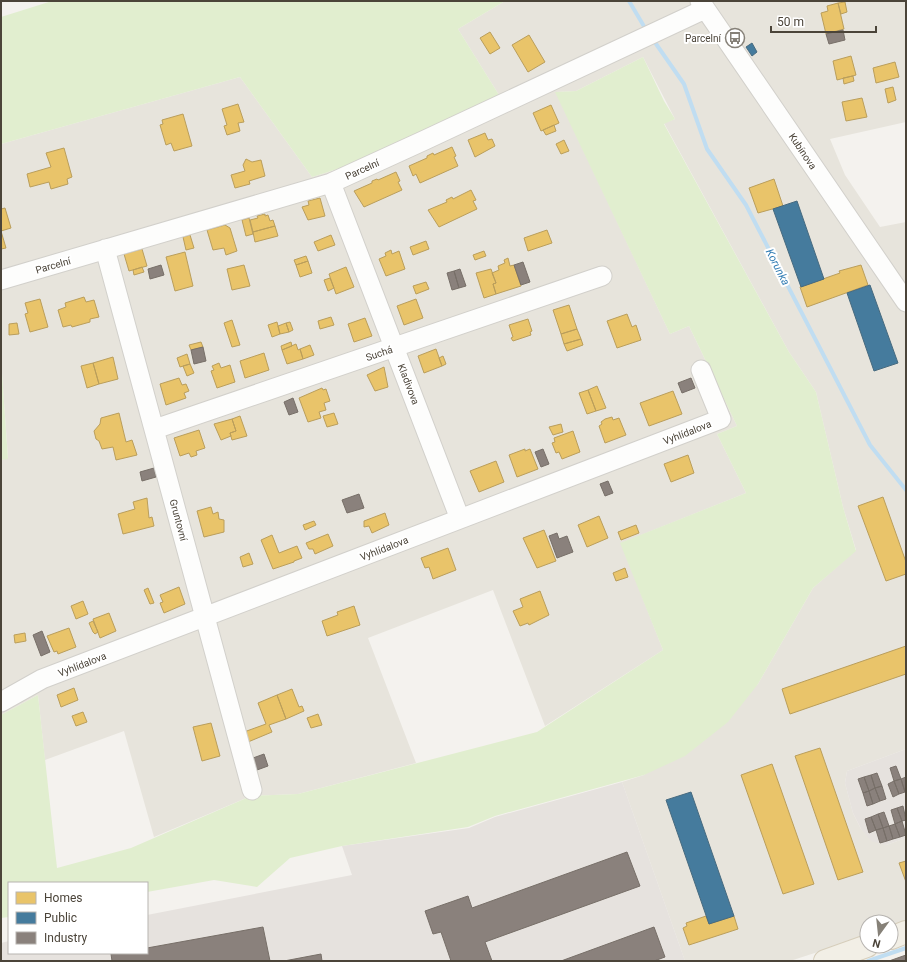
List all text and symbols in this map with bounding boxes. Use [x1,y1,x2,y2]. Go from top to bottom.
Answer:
scale bar [771,8,876,34]
text: 50 m [777,15,804,29]
bus stop icon: Parcelní [724,27,746,49]
place label: Parcelní [685,33,722,44]
street label: Kubínova [787,131,819,171]
street label: Parcelní [344,157,381,182]
water label: Korunka [763,247,792,288]
street label: Parcelní [34,255,72,276]
street label: Suchá [364,344,394,363]
street label: Kladivova [396,362,421,406]
street label: Vyhlídalova [661,418,713,447]
street label: Gruntovní [168,498,190,543]
street label: Vyhlídalova [358,534,410,563]
street label: Vyhlídalova [56,650,108,679]
legend [8,882,148,954]
text: Homes [44,891,82,905]
text: Public [44,911,77,925]
north arrow [859,914,899,954]
text: Industry [44,931,88,945]
text: N [871,936,882,950]

